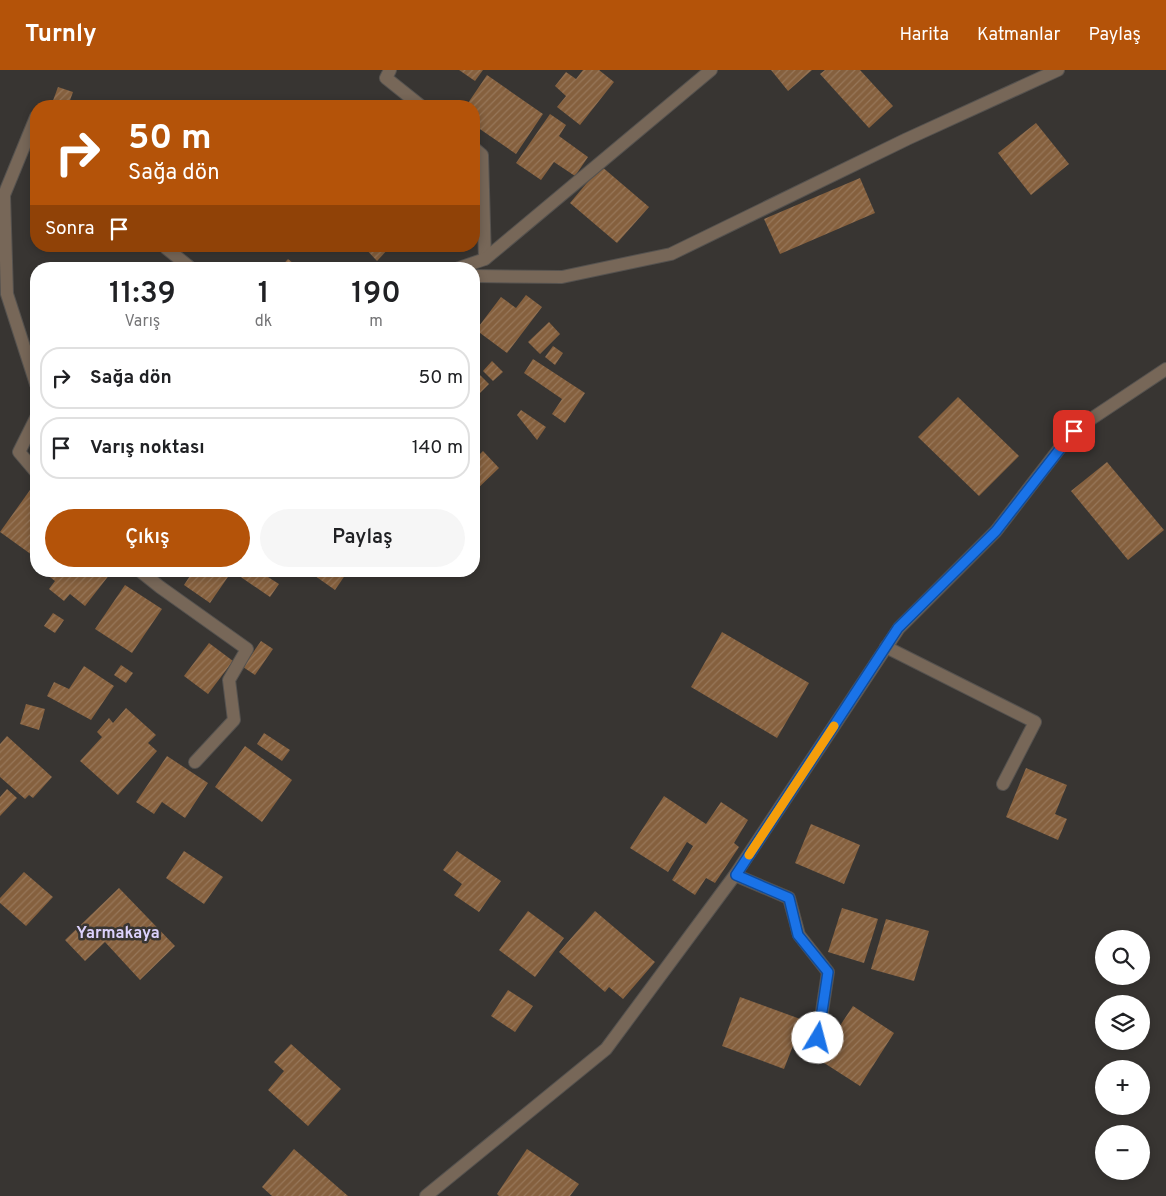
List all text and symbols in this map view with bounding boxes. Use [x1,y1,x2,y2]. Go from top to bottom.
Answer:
text: Turnly [25,20,97,50]
text: Harita [900,24,949,47]
text: Katmanlar [977,24,1060,47]
text: Paylaş [1088,24,1141,47]
text: 50 m [128,117,212,161]
icon: right [45,120,110,185]
text: Sağa dön [128,160,220,187]
icon: arrive [105,215,133,243]
text: Sonra [45,217,95,241]
text: 11:39 [109,276,176,313]
text: 1 [258,276,269,313]
text: 190 [351,276,401,313]
text: Varış [125,312,160,332]
text: dk [255,312,272,332]
text: m [369,312,383,332]
icon: right [47,364,75,392]
text: Sağa dön [90,366,172,390]
text: 50 m [418,366,463,390]
pin [1053,410,1095,452]
icon: arrive [1060,417,1088,445]
icon: arrive [47,434,75,462]
text: Varış noktası [90,436,205,460]
text: 140 m [412,436,463,460]
button: Çıkış [45,509,250,567]
button: Paylaş [260,509,465,567]
district label: Yarmakaya [76,924,160,944]
map controls [1095,930,1150,1180]
button: search [1095,930,1150,985]
button: layers [1095,995,1150,1050]
position arrow [791,1011,843,1063]
button: + [1095,1060,1150,1115]
button: − [1095,1125,1150,1180]

